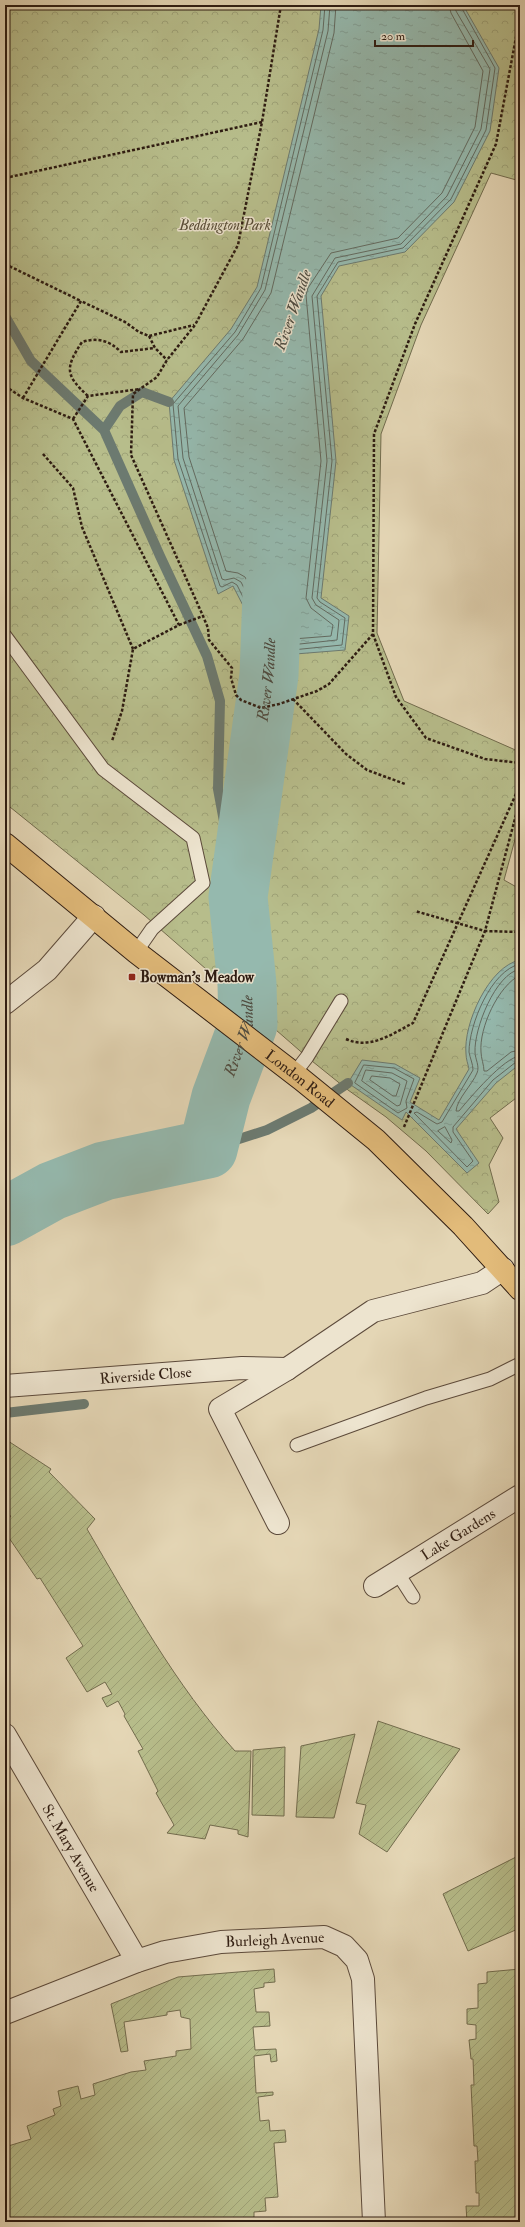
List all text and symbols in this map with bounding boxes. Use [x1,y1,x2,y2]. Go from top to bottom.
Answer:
scale bar [375,22,473,48]
text: 20 m [381,29,406,44]
park label: Beddington Park [178,216,271,235]
water label: River Wandle [270,267,316,354]
water label: River Wandle [252,637,280,724]
place label: Bowman's Meadow [140,968,255,987]
marker: Bowman's Meadow [127,972,137,982]
water label: River Wandle [219,994,259,1080]
street label: London Road [262,1046,339,1112]
street label: Riverside Close [99,1362,192,1388]
street label: Lake Gardens [417,1504,499,1565]
street label: St. Mary Avenue [38,1801,104,1896]
street label: Burleigh Avenue [225,1927,325,1951]

